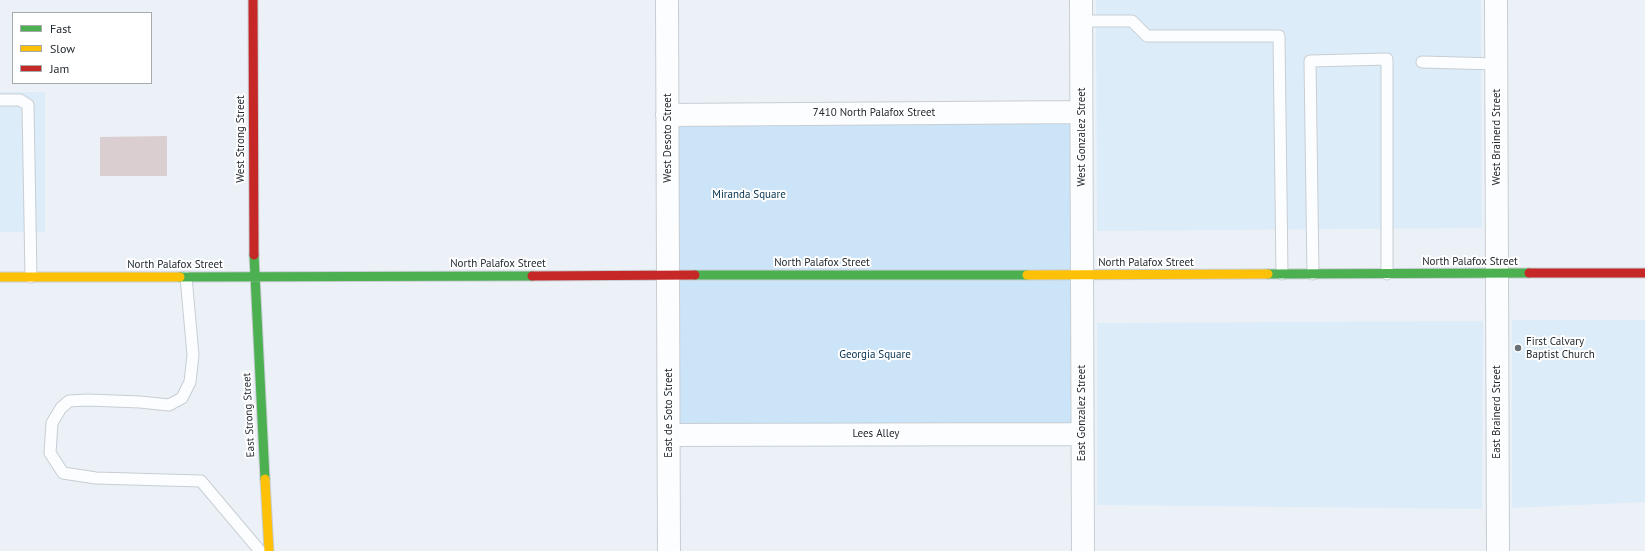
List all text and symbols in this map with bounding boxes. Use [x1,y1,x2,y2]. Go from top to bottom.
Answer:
legend [12,12,152,84]
text: Fast [50,21,71,36]
text: Slow [50,41,75,56]
text: Jam [50,61,69,76]
street label: West Gonzalez Street [1075,87,1089,187]
street label: West Brainerd Street [1490,89,1504,185]
street label: West Desoto Street [661,93,675,183]
street label: West Strong Street [234,95,248,183]
street label: 7410 North Palafox Street [813,106,935,120]
park label: Miranda Square [712,188,786,202]
street label: North Palafox Street [1422,255,1518,269]
street label: North Palafox Street [774,256,870,270]
street label: North Palafox Street [1098,256,1194,270]
street label: North Palafox Street [450,257,546,271]
street label: North Palafox Street [127,258,223,272]
place label: First Calvary Baptist Church [1526,335,1595,361]
marker: First Calvary Baptist Church [1513,343,1523,353]
park label: Georgia Square [839,348,911,362]
street label: East Gonzalez Street [1075,365,1089,461]
street label: East Brainerd Street [1490,365,1504,459]
street label: East de Soto Street [662,368,676,458]
street label: East Strong Street [240,372,258,458]
street label: Lees Alley [853,427,899,441]

